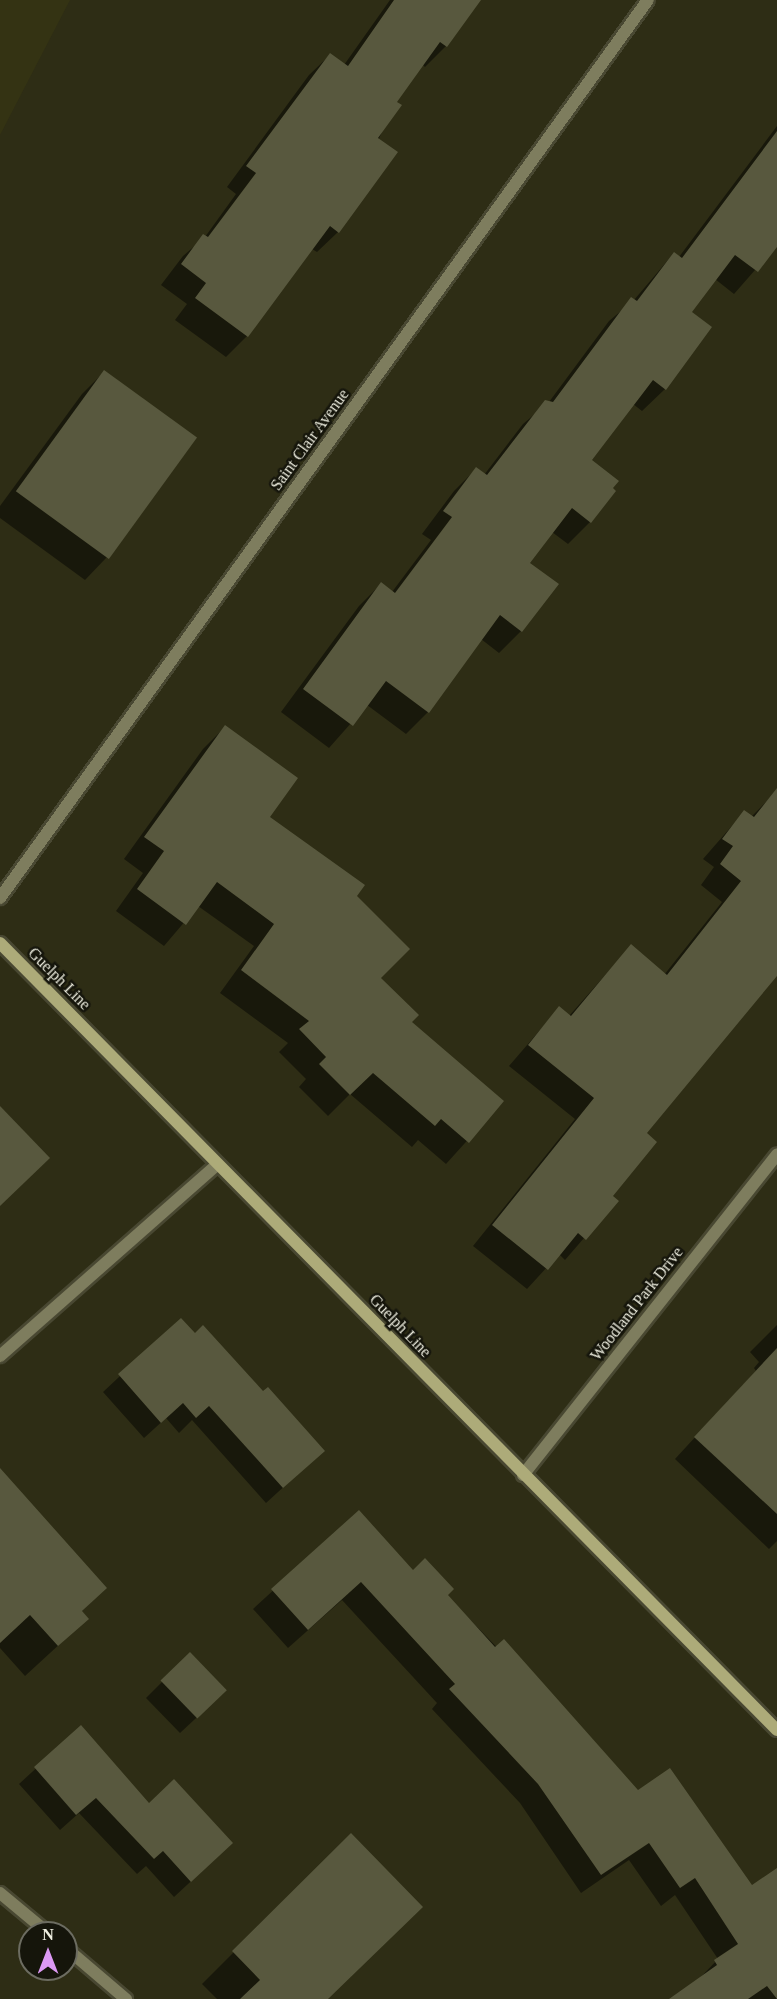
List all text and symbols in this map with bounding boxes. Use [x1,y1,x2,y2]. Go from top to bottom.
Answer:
street label: Saint Clair Avenue [267,385,353,495]
street label: Guelph Line [24,944,94,1014]
street label: Woodland Park Drive [587,1243,687,1365]
street label: Guelph Line [365,1290,435,1362]
north arrow [18,1921,78,1981]
text: N [42,1926,54,1943]

